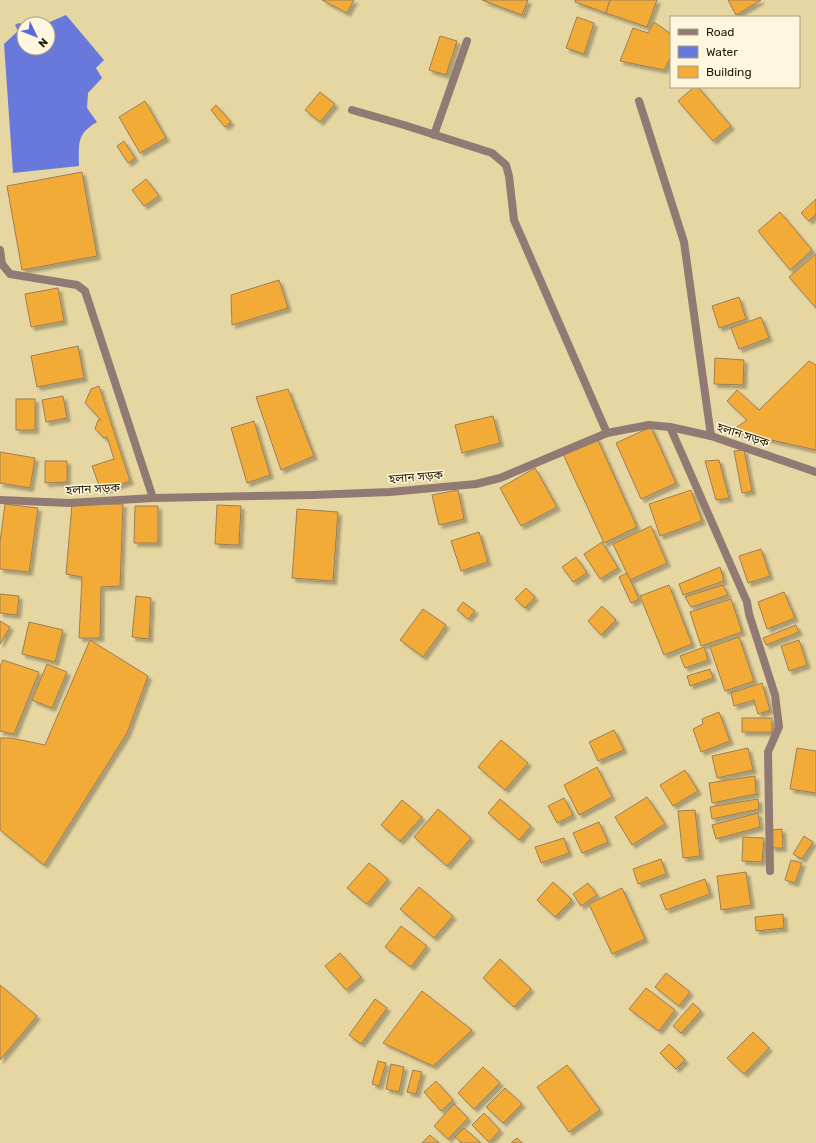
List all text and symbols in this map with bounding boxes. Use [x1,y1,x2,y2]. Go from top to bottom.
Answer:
north arrow [16,16,56,56]
legend [670,16,800,88]
text: Road [706,25,734,39]
text: N [35,35,50,50]
text: Water [706,45,738,59]
text: Building [706,65,752,79]
street label: হলান সড়ক [714,420,771,450]
street label: হলান সড়ক [387,468,444,486]
street label: হলান সড়ক [65,481,121,497]

